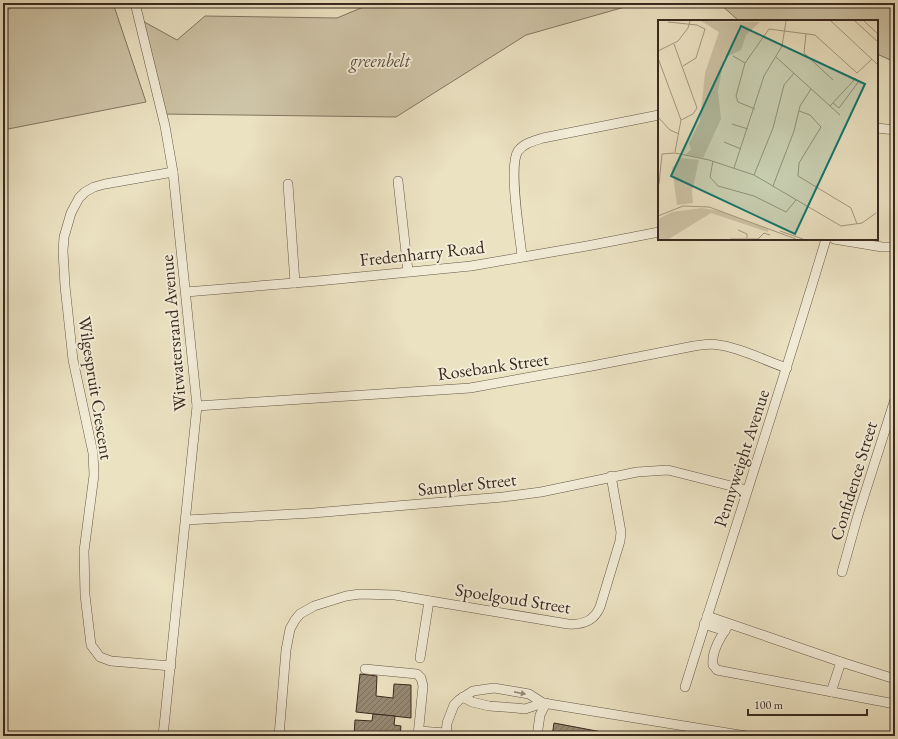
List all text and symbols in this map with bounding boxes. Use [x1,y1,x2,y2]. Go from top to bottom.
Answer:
inset map [658,20,878,240]
park label: greenbelt [348,49,411,73]
street label: Fredenharry Road [358,235,486,271]
street label: Witwatersrand Avenue [155,254,191,412]
street label: Wilgespruit Crescent [73,315,119,462]
street label: Rosebank Street [436,347,550,385]
street label: Pennyweight Avenue [708,386,774,530]
street label: Confidence Street [824,418,882,543]
street label: Sampler Street [416,467,518,501]
street label: Spoelgoud Street [454,578,573,619]
one-way arrow [513,690,526,696]
scale bar [748,691,867,717]
text: 100 m [754,697,784,713]

